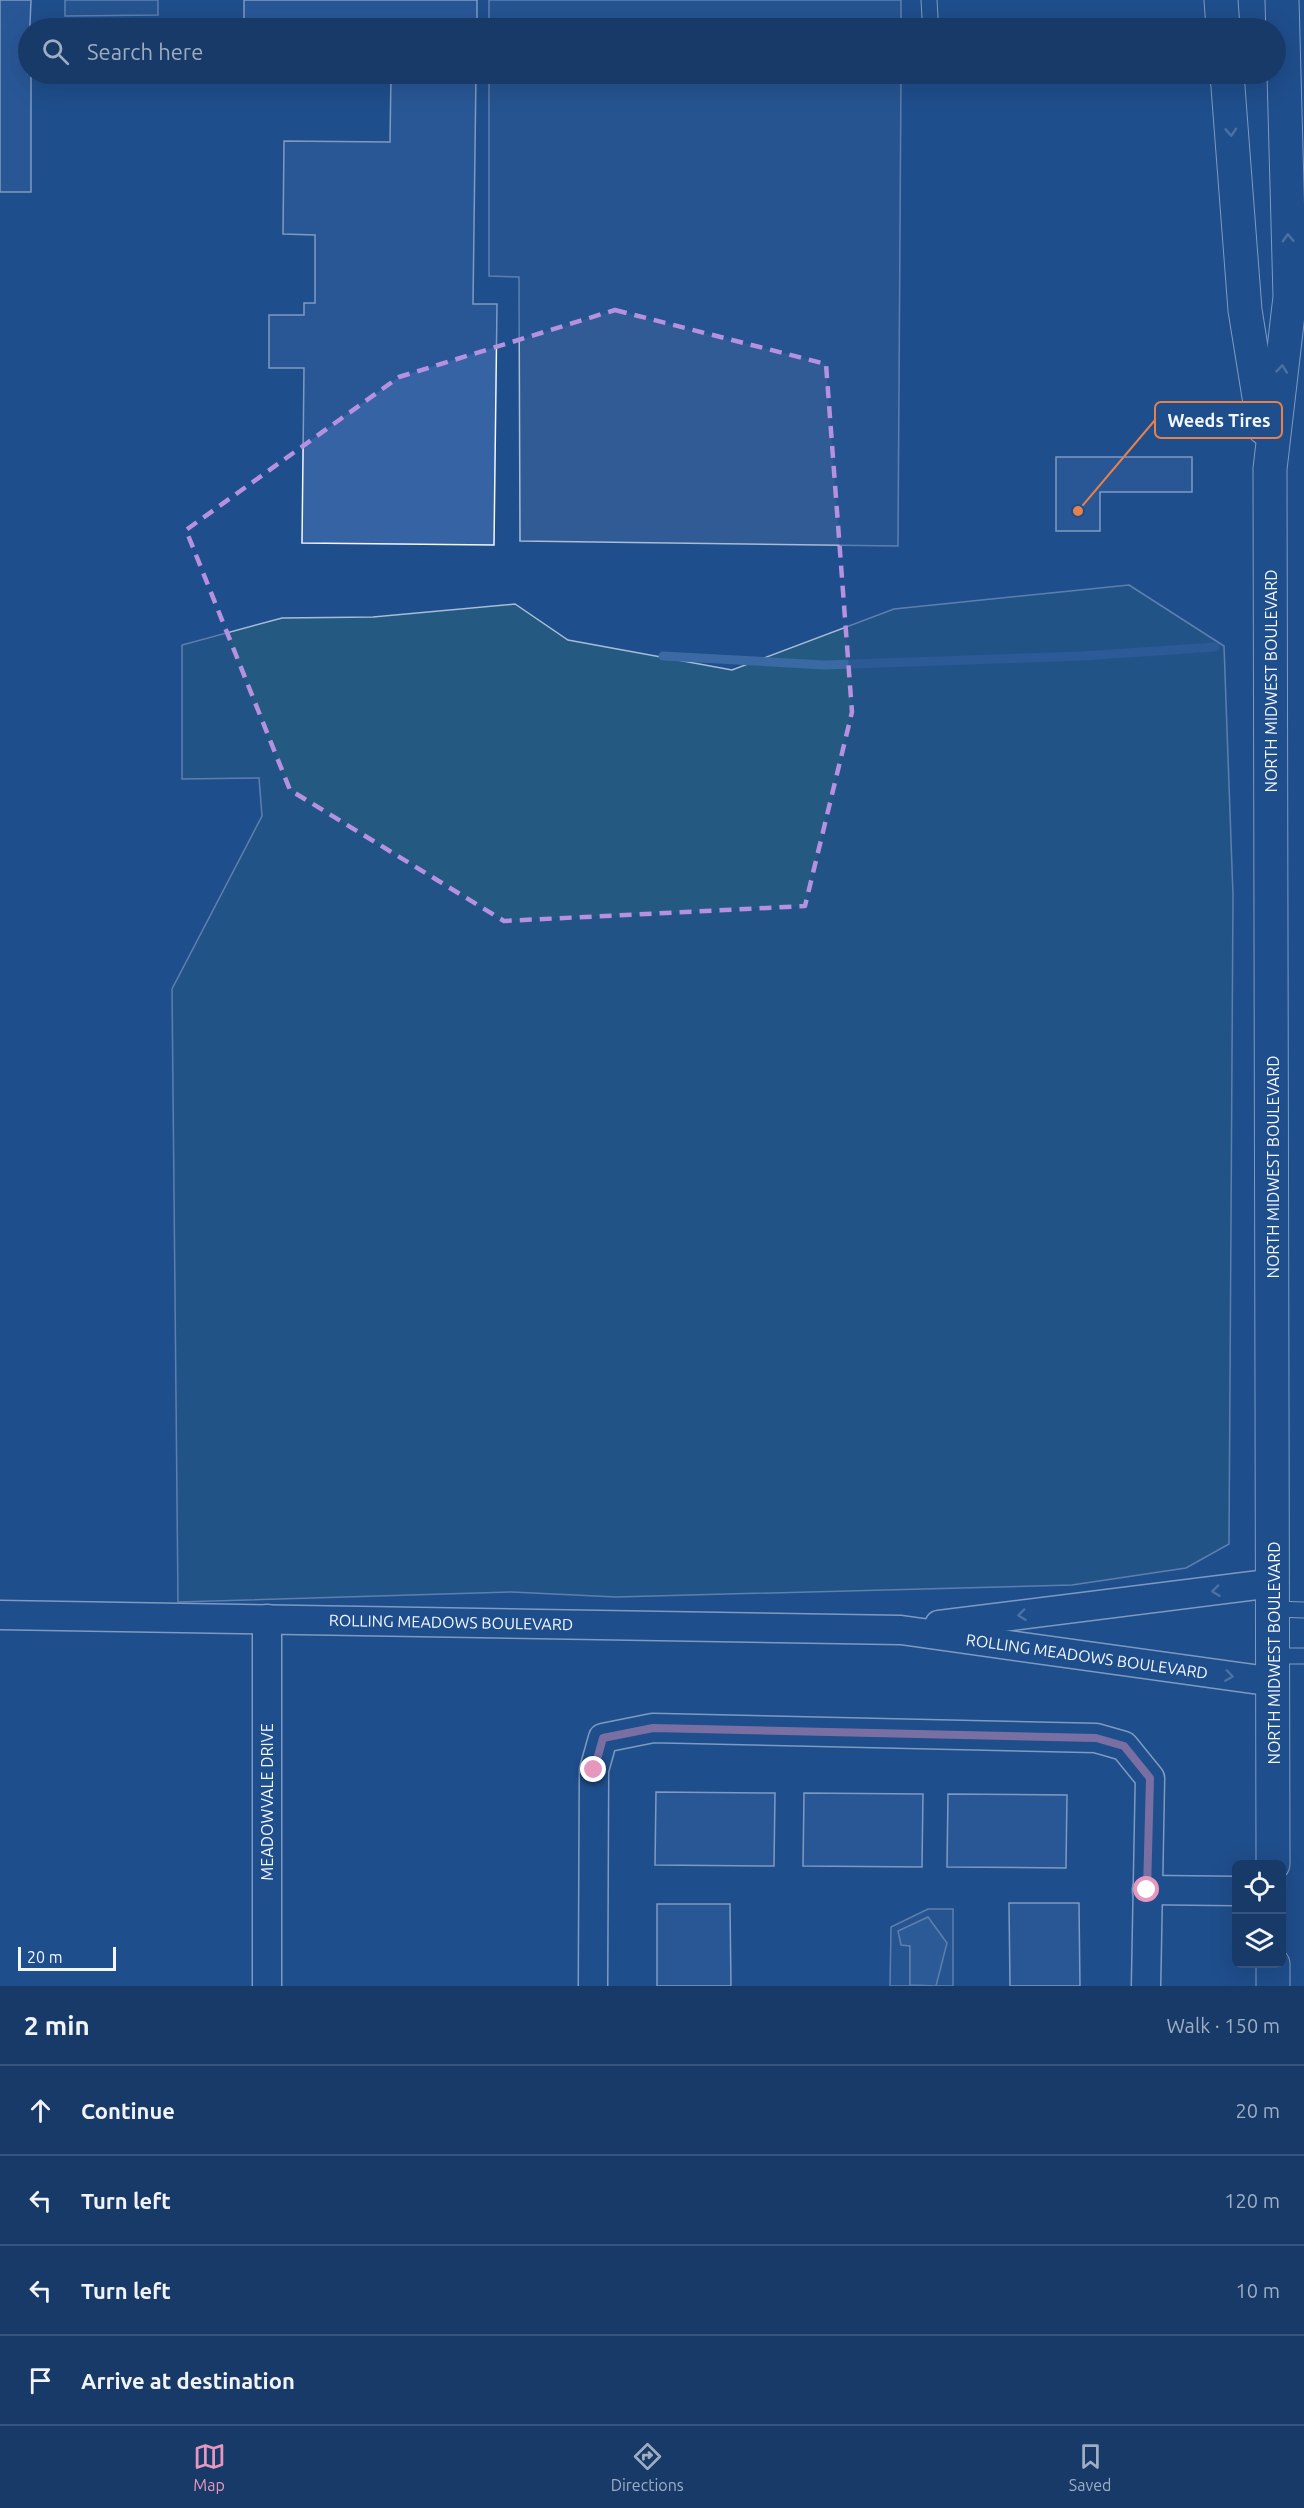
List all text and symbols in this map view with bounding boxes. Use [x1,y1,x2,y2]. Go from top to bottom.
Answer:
search box [18,18,1286,84]
icon: search [39,35,72,68]
text: Search here [87,39,203,64]
one-way arrow [1224,127,1237,136]
one-way arrow [1282,234,1294,243]
one-way arrow [1275,364,1288,373]
callout: Weeds Tires [1155,402,1282,438]
text: Weeds Tires [1167,410,1271,430]
street label: NORTH MIDWEST BOULEVARD [1262,570,1280,793]
street label: NORTH MIDWEST BOULEVARD [1264,1056,1282,1279]
street label: NORTH MIDWEST BOULEVARD [1265,1542,1283,1765]
one-way arrow [1211,1584,1220,1596]
one-way arrow [1018,1608,1027,1620]
street label: ROLLING MEADOWS BOULEVARD [329,1611,573,1633]
street label: ROLLING MEADOWS BOULEVARD [965,1630,1209,1682]
one-way arrow [1225,1669,1234,1681]
street label: MEADOWVALE DRIVE [258,1723,276,1881]
route end [580,1756,606,1782]
map controls [1232,1860,1286,1968]
button: locate [1232,1860,1286,1914]
route start [1133,1876,1159,1902]
button: layers [1232,1914,1286,1968]
scale bar [18,1944,116,1972]
text: 20 m [27,1948,63,1966]
text: 2 min [24,2011,90,2040]
text: Walk · 150 m [1167,2014,1280,2037]
icon: ahead [24,2094,57,2127]
text: Continue [81,2098,175,2123]
text: 20 m [1236,2099,1280,2122]
icon: left [24,2184,57,2217]
text: Turn left [81,2188,171,2213]
text: 120 m [1224,2189,1280,2212]
icon: left [24,2274,57,2307]
text: Turn left [81,2278,171,2303]
text: 10 m [1236,2279,1280,2302]
icon: arrive [24,2364,57,2397]
text: Arrive at destination [81,2368,295,2393]
tab: Map [193,2440,226,2494]
tab: Directions [611,2440,684,2494]
tab: Saved [1069,2440,1111,2494]

